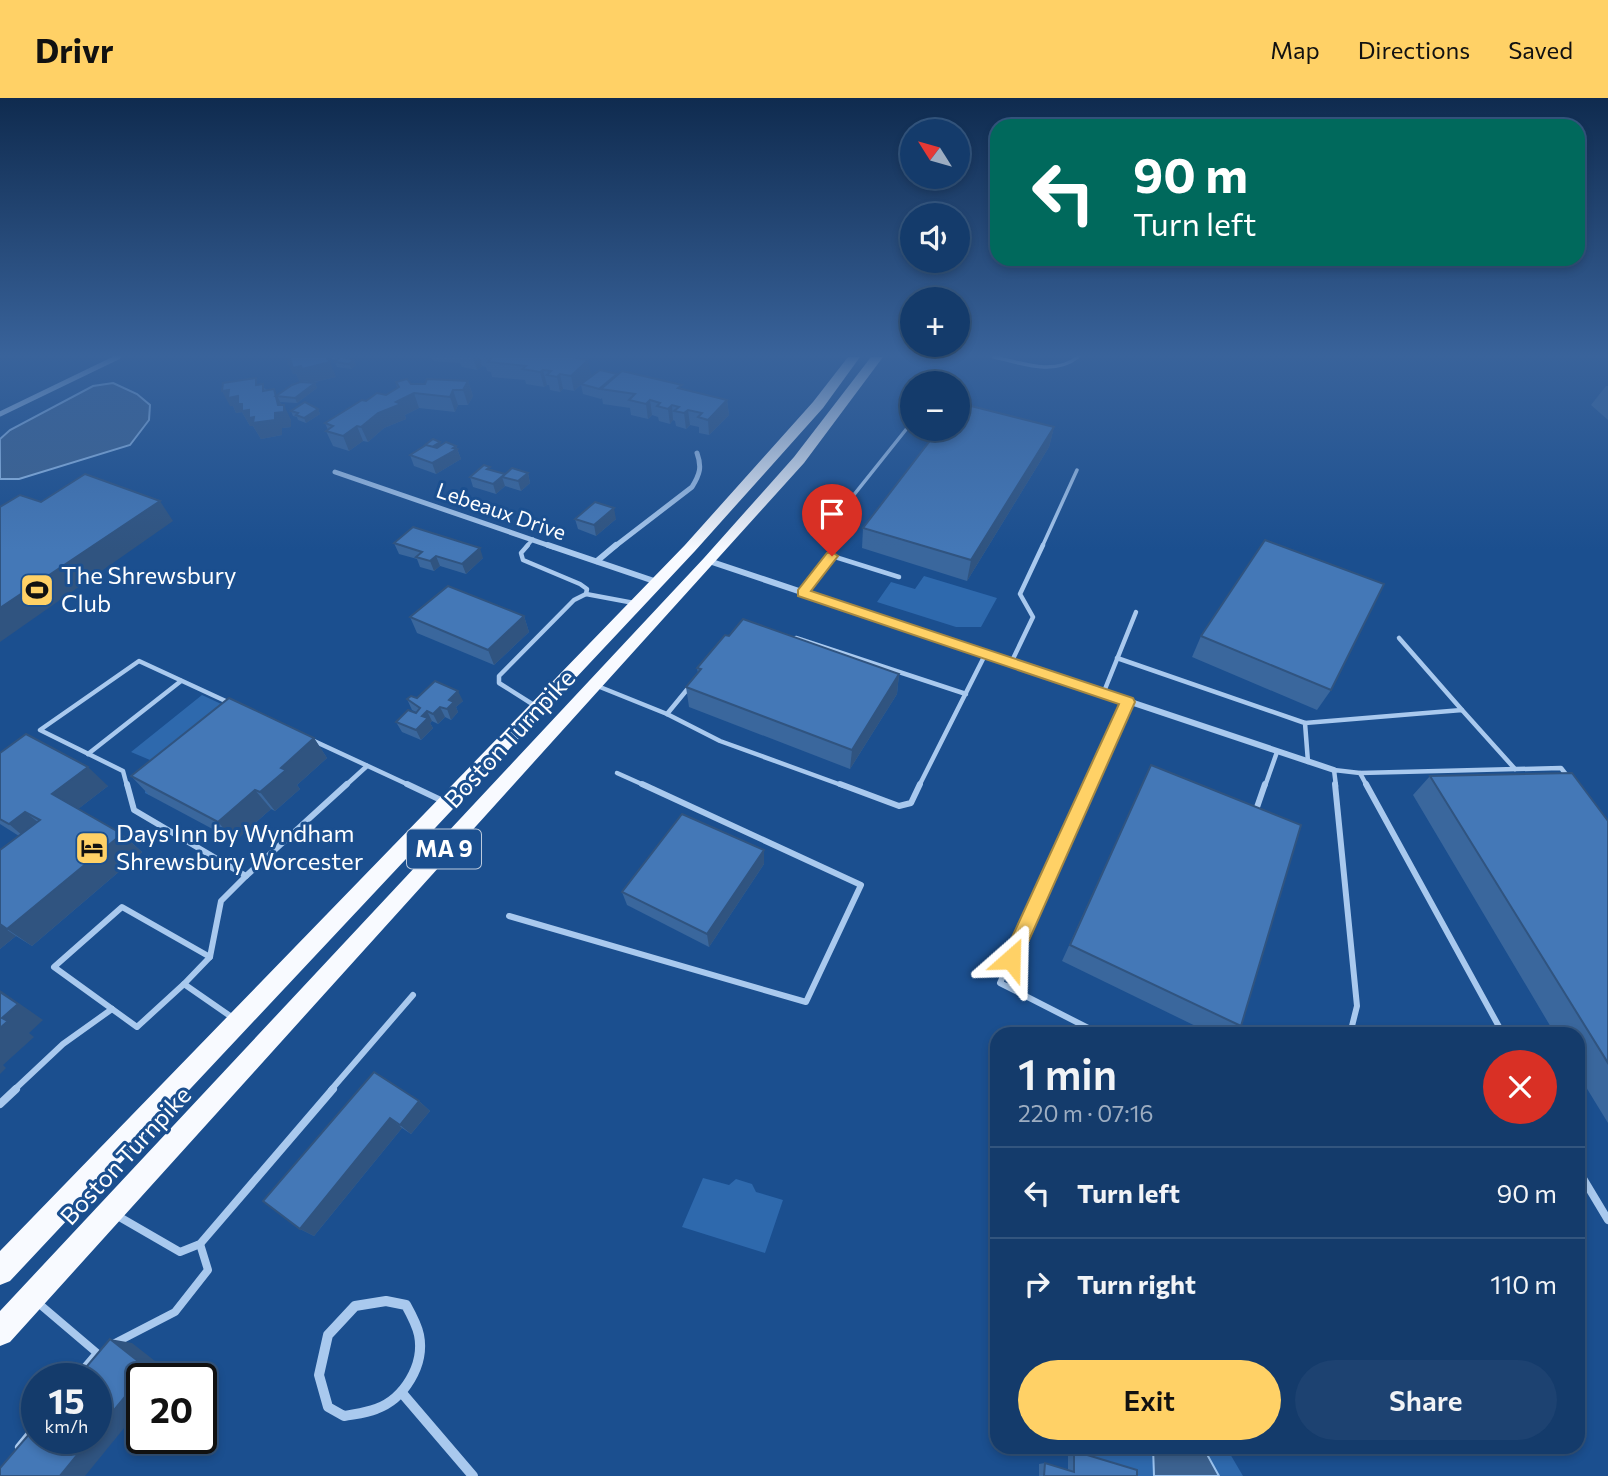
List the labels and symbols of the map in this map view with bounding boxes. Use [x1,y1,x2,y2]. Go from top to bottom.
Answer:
north arrow [900,119,970,189]
street label: Lebeaux Drive [433,477,569,544]
pin [802,484,862,556]
place label: The Shrewsbury Club [61,560,236,617]
sports icon: The Shrewsbury Club [18,571,56,609]
street label: Boston Turnpike [437,663,580,813]
place label: Days Inn by Wyndham Shrewsbury Worcester [116,818,364,875]
hotel icon: Days Inn by Wyndham Shrewsbury Worcester [73,829,111,867]
road number: MA 9 [407,830,481,869]
position arrow [974,922,1048,996]
street label: Boston Turnpike [53,1080,196,1230]
speed limit sign: 20 [126,1363,217,1454]

